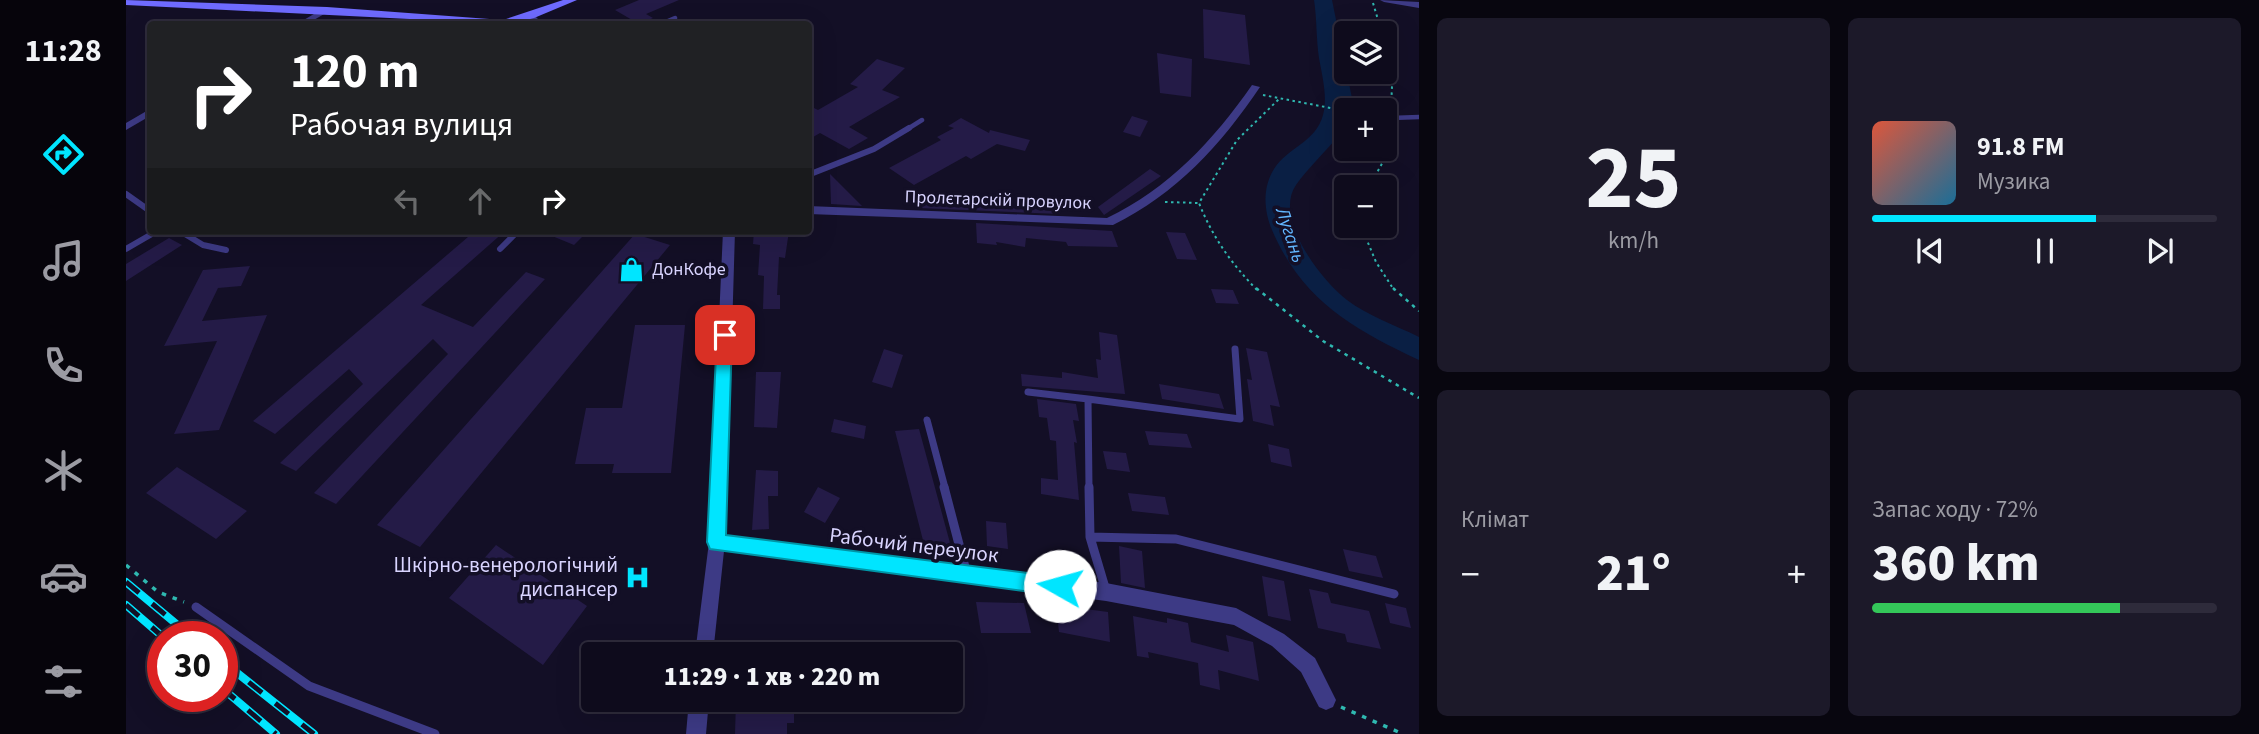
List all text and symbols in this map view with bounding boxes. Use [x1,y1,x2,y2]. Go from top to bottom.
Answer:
map controls [1334,21,1397,238]
button: layers [1334,21,1397,84]
text: 11:28 [24,28,102,74]
text: 120 m [290,37,419,107]
icon: right [175,49,266,140]
button: + [1334,98,1397,161]
text: Рабочая вулиця [290,102,513,148]
text: 25 [1585,114,1682,243]
text: 91.8 FM [1977,128,2065,165]
icon: directions [39,130,88,179]
text: Музика [1977,165,2050,198]
button: − [1334,175,1397,238]
icon: left [388,182,426,220]
icon: ahead [461,182,499,220]
icon: right [534,182,572,220]
street label: Пролєтарскій провулок [904,184,1092,216]
water label: Лугань [1268,203,1312,266]
text: km/h [1608,224,1659,257]
icon: previous [1911,232,1949,270]
icon: pause [2026,232,2064,270]
icon: next [2141,232,2179,270]
icon: music [39,236,88,285]
shop icon: ДонКофе [618,255,646,283]
place label: ДонКофе [652,257,726,282]
pin [695,305,755,365]
icon: arrive [706,316,744,354]
icon: phone [39,341,88,390]
icon: climate [39,446,88,495]
text: Запас ходу · 72% [1872,493,2038,526]
text: Клімат [1461,503,1529,536]
street label: Рабочий переулок [828,520,1001,570]
text: 360 km [1872,527,2040,601]
text: 21° [1596,537,1671,611]
text: − [1461,548,1480,602]
text: + [1787,548,1806,602]
position arrow [1023,549,1097,623]
place label: Шкірно-венерологічний диспансер [394,550,618,604]
icon: car [39,552,88,601]
hospital icon: Шкірно-венерологічний диспансер [624,563,652,591]
speed limit sign: 30 [147,621,238,712]
icon: filters [39,657,88,706]
text: 11:29 · 1 хв · 220 m [664,658,880,695]

